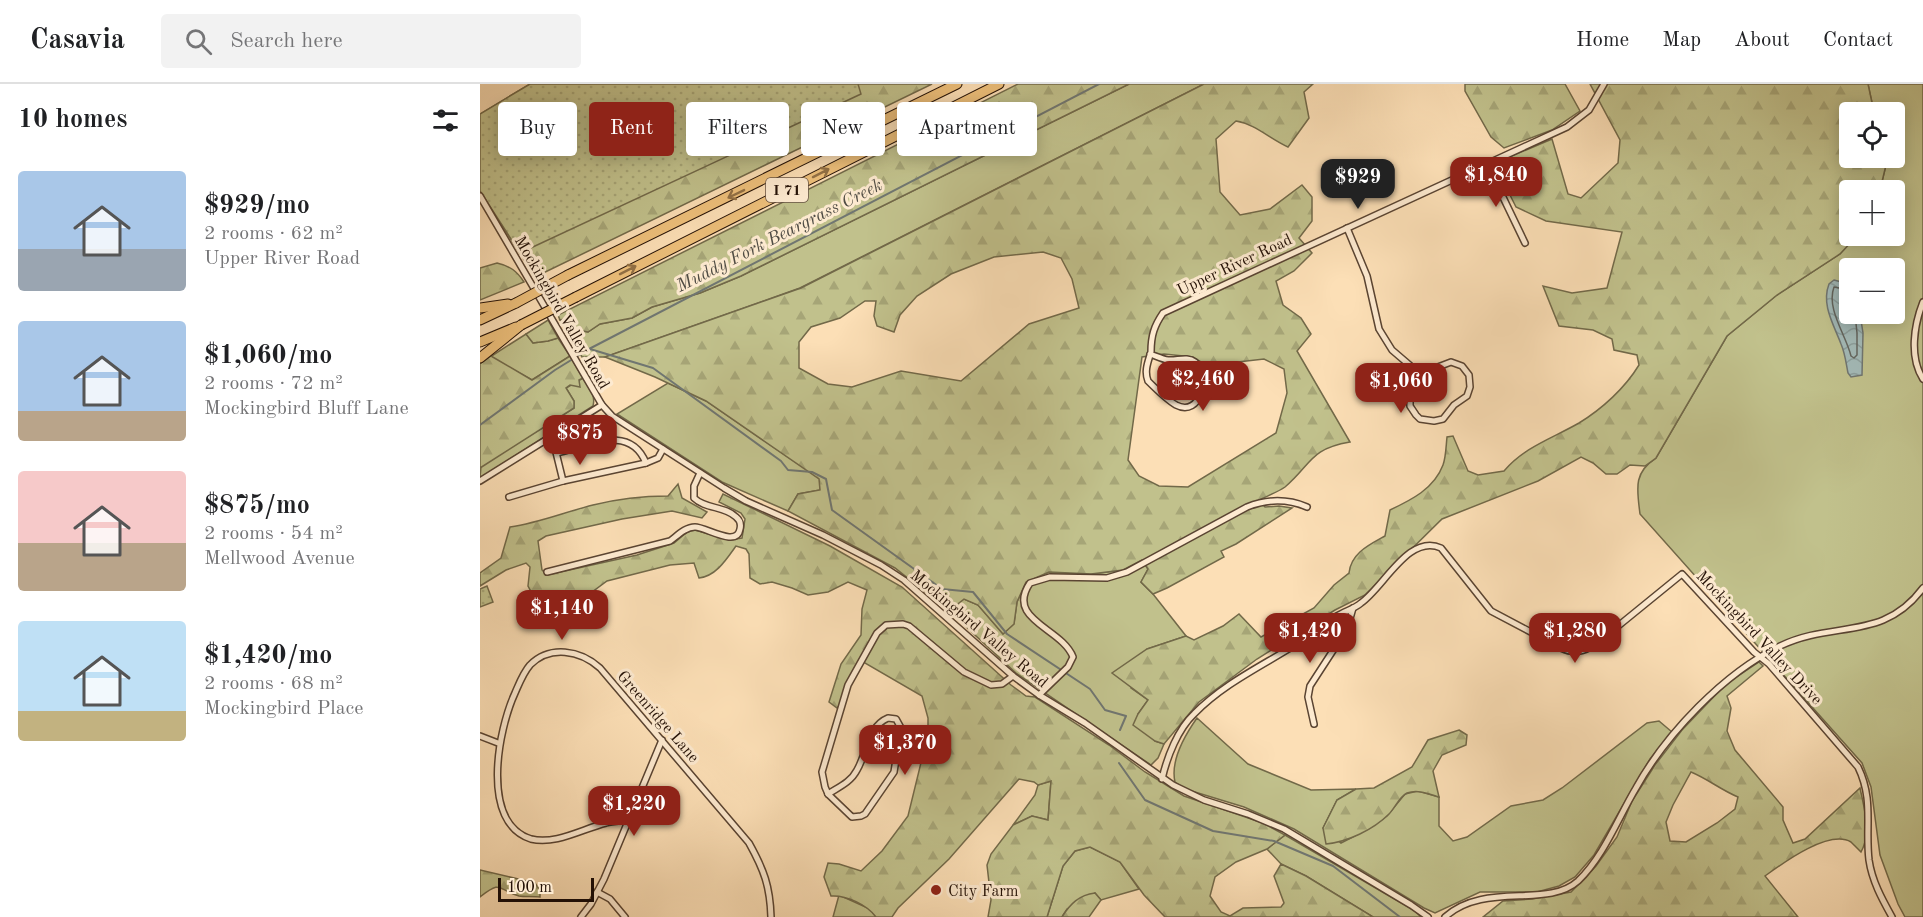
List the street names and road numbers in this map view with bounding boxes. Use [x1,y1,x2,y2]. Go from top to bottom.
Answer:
road number: I 71 [766,178,808,202]
street label: Upper River Road [1175,232,1295,299]
street label: Mockingbird Valley Road [511,234,612,392]
street label: Mockingbird Valley Road [907,568,1050,691]
street label: Mockingbird Valley Drive [1692,568,1825,708]
street label: Greenridge Lane [613,668,702,766]

